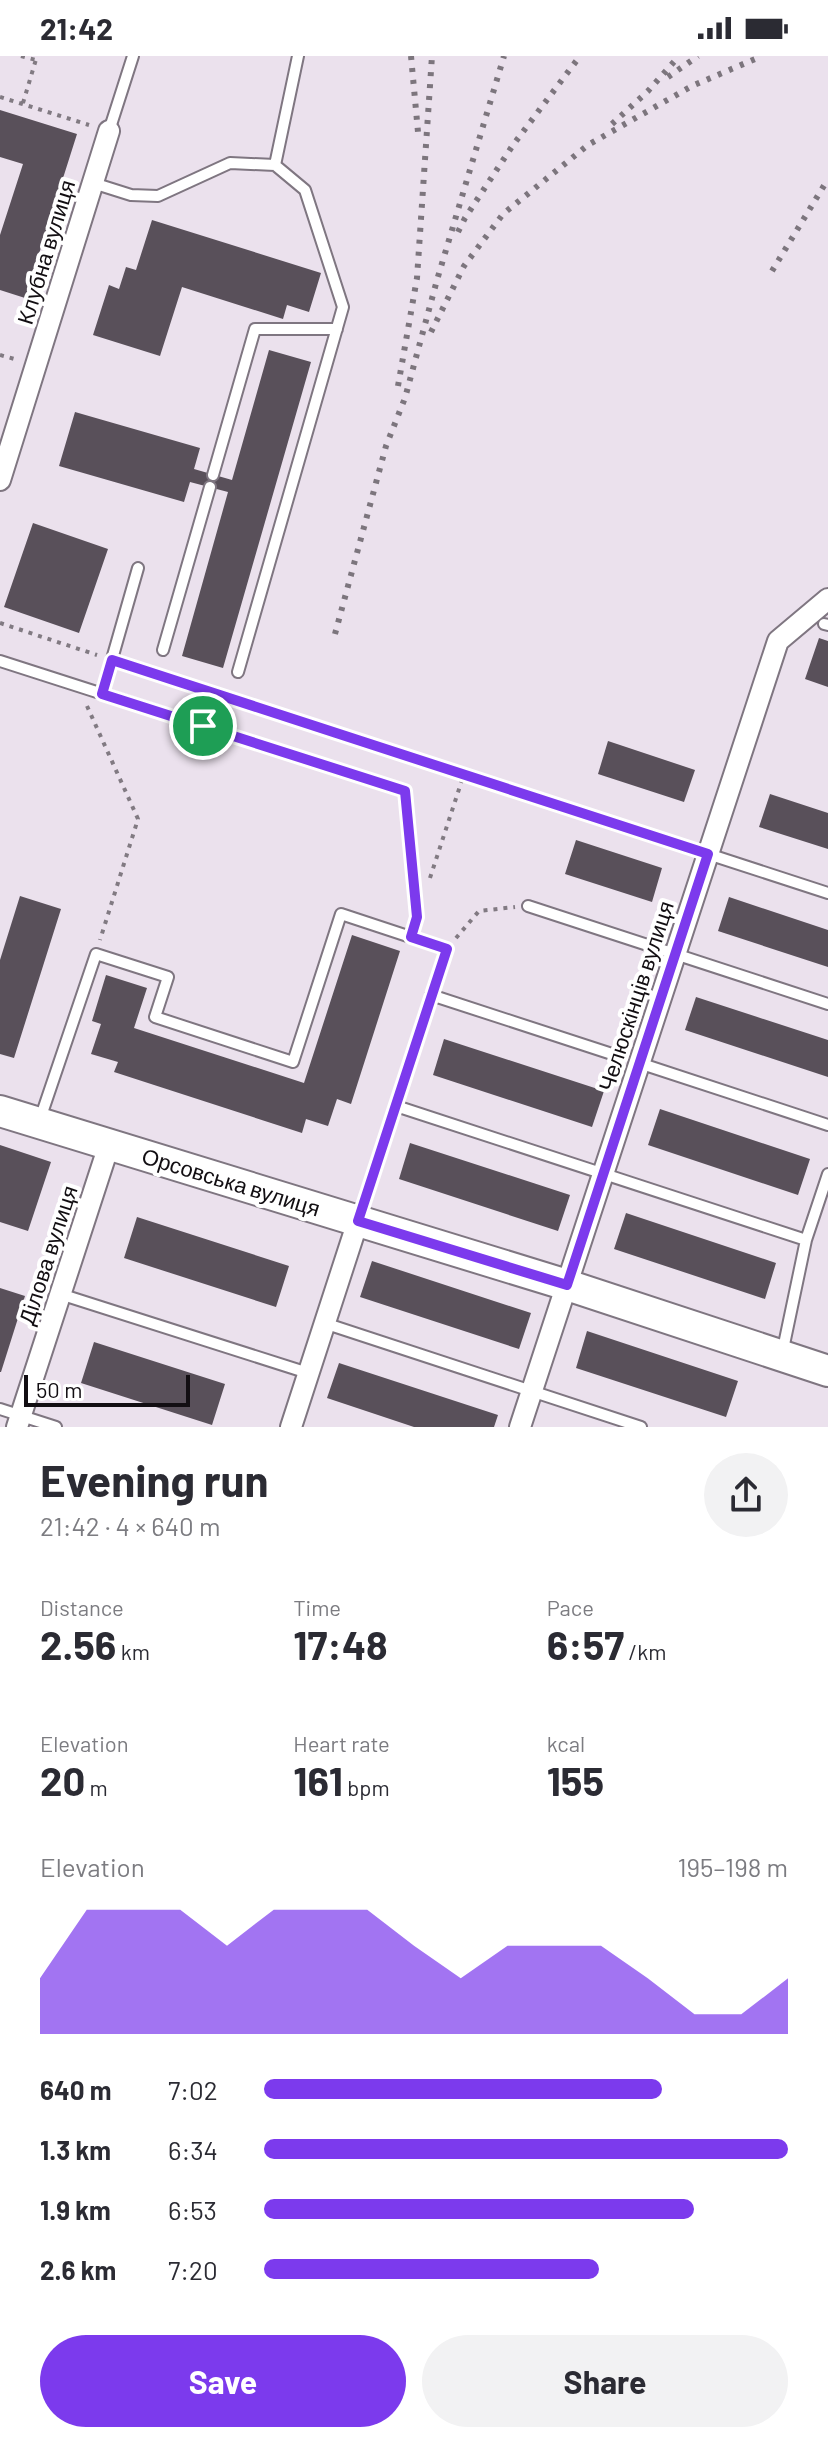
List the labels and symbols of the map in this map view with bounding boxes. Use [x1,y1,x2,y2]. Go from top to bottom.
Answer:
street label: Клубна вулиця [11,176,80,327]
pin [169,692,237,760]
street label: Челюскінців вулиця [592,897,679,1094]
street label: Орсовська вулиця [139,1142,323,1221]
street label: Ділова вулиця [12,1182,83,1328]
scale bar [24,1371,190,1407]

